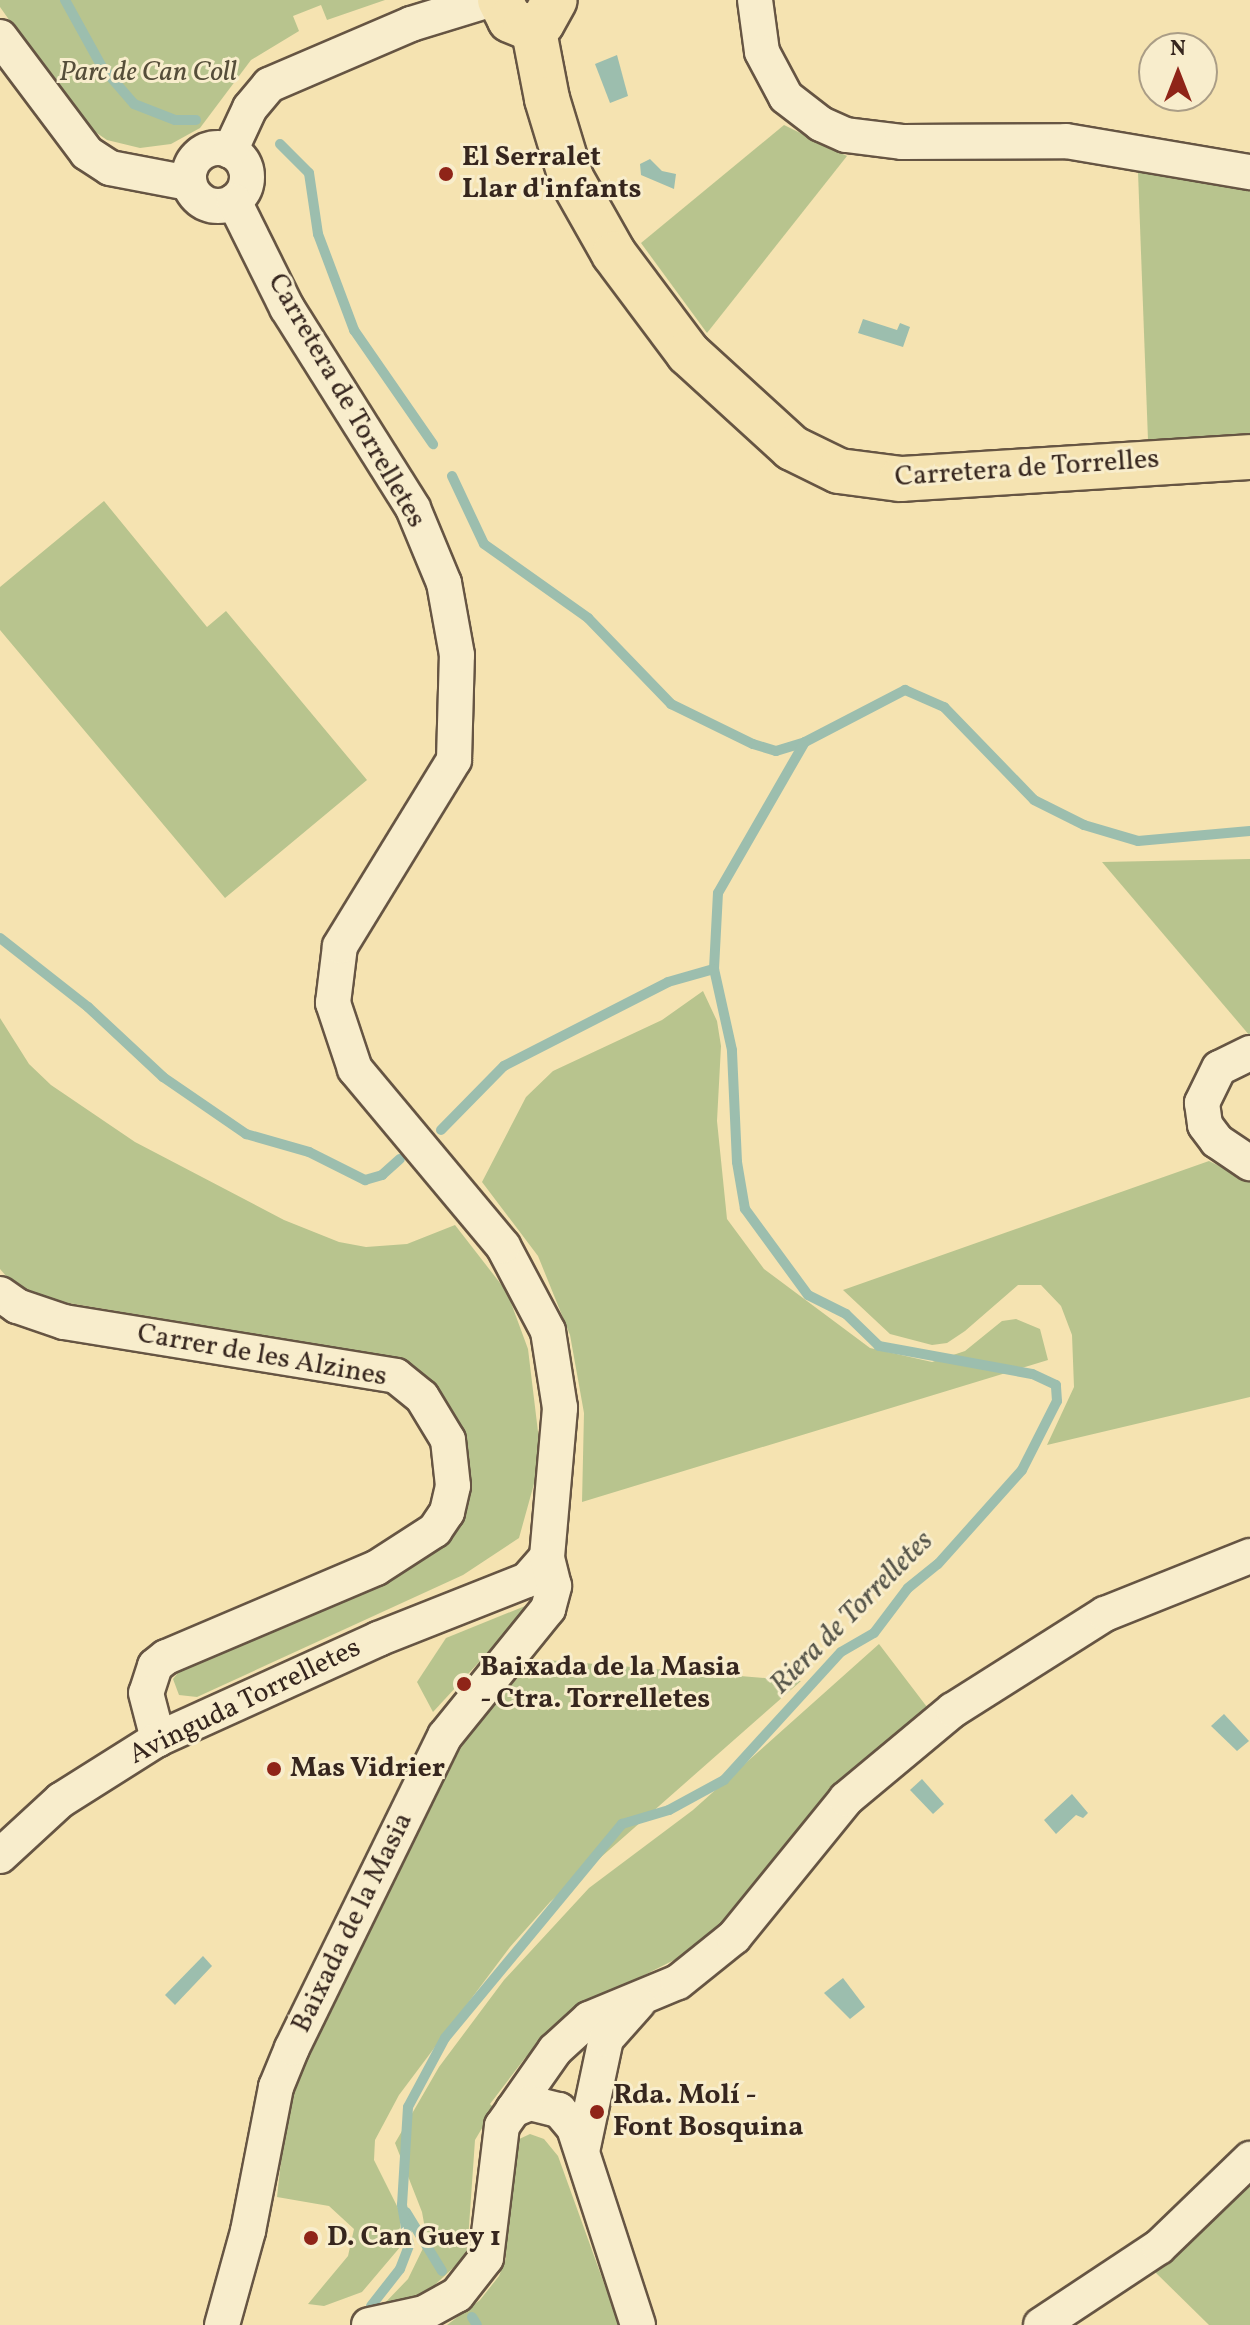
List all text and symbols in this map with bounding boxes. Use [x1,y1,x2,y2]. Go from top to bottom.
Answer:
north arrow [1138,32,1218,112]
text: N [1170,34,1186,65]
park label: Parc de Can Coll [59,56,237,90]
place label: El Serralet Llar d'infants [462,141,641,207]
marker: El Serralet Llar d'infants [437,165,455,183]
street label: Carretera de Torrelletes [259,268,433,534]
street label: Carretera de Torrelles [893,443,1161,495]
street label: Carrer de les Alzines [135,1318,389,1394]
water label: Riera de Torrelletes [763,1524,941,1702]
street label: Avinguda Torrelletes [123,1631,367,1773]
place label: Baixada de la Masia - Ctra. Torrelletes [480,1651,741,1717]
marker: Baixada de la Masia - Ctra. Torrelletes [455,1675,473,1693]
place label: Mas Vidrier [290,1752,446,1786]
marker: Mas Vidrier [265,1760,283,1778]
street label: Baixada de la Masia [285,1807,421,2039]
place label: Rda. Molí - Font Bosquina [613,2079,804,2145]
marker: Rda. Molí - Font Bosquina [588,2103,606,2121]
place label: D. Can Guey 1 [327,2221,501,2255]
marker: D. Can Guey 1 [302,2229,320,2247]

